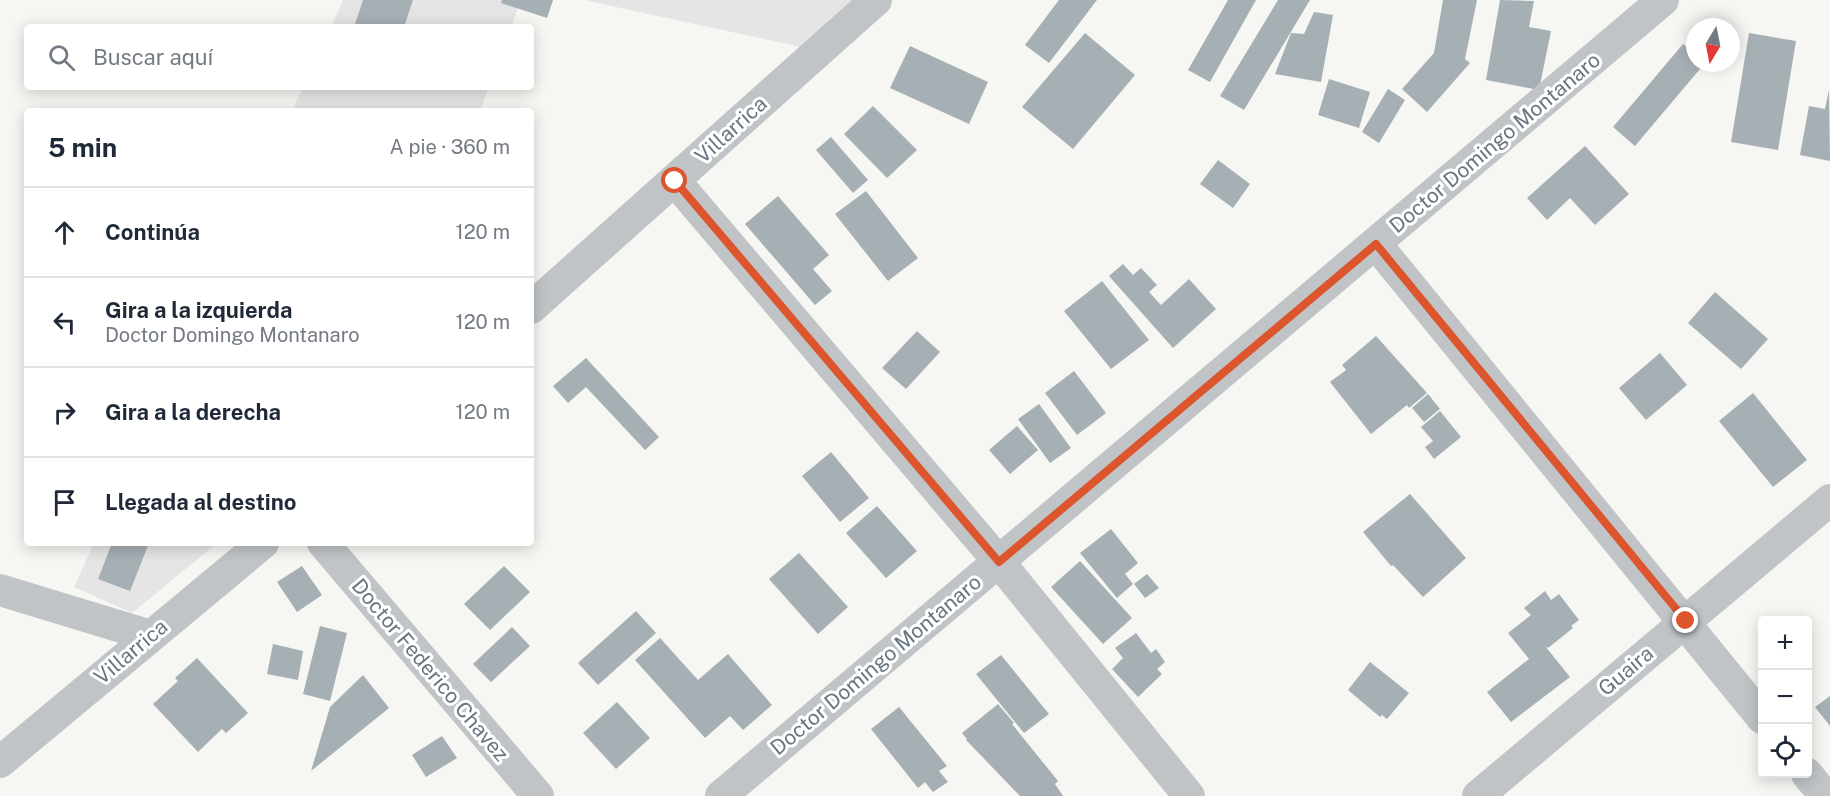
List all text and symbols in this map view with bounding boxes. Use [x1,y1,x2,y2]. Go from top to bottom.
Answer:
north arrow [1686,18,1740,72]
search box [24,24,534,90]
icon: search [45,41,78,74]
text: Buscar aquí [93,44,213,70]
street label: Doctor Domingo Montanaro [1384,47,1605,238]
street label: Villarrica [690,91,772,168]
text: 5 min [48,132,117,163]
text: A pie · 360 m [390,135,510,159]
route start [661,167,687,193]
icon: ahead [48,216,81,249]
text: Continúa [105,219,200,245]
text: 120 m [456,220,510,244]
text: Gira a la izquierda [105,297,292,323]
icon: left [48,306,81,339]
text: 120 m [456,310,510,334]
text: Doctor Domingo Montanaro [105,323,360,347]
icon: right [48,396,81,429]
text: Gira a la derecha [105,399,281,425]
text: 120 m [456,400,510,424]
icon: arrive [48,486,81,519]
text: Llegada al destino [105,489,296,515]
street label: Doctor Domingo Montanaro [765,569,986,760]
street label: Doctor Federico Chavez [347,573,514,766]
route end [1672,607,1698,633]
street label: Villarrica [89,614,172,689]
map controls [1758,616,1812,778]
button: + [1758,616,1812,670]
street label: Guaira [1593,640,1658,701]
button: − [1758,670,1812,724]
button: locate [1758,724,1812,778]

